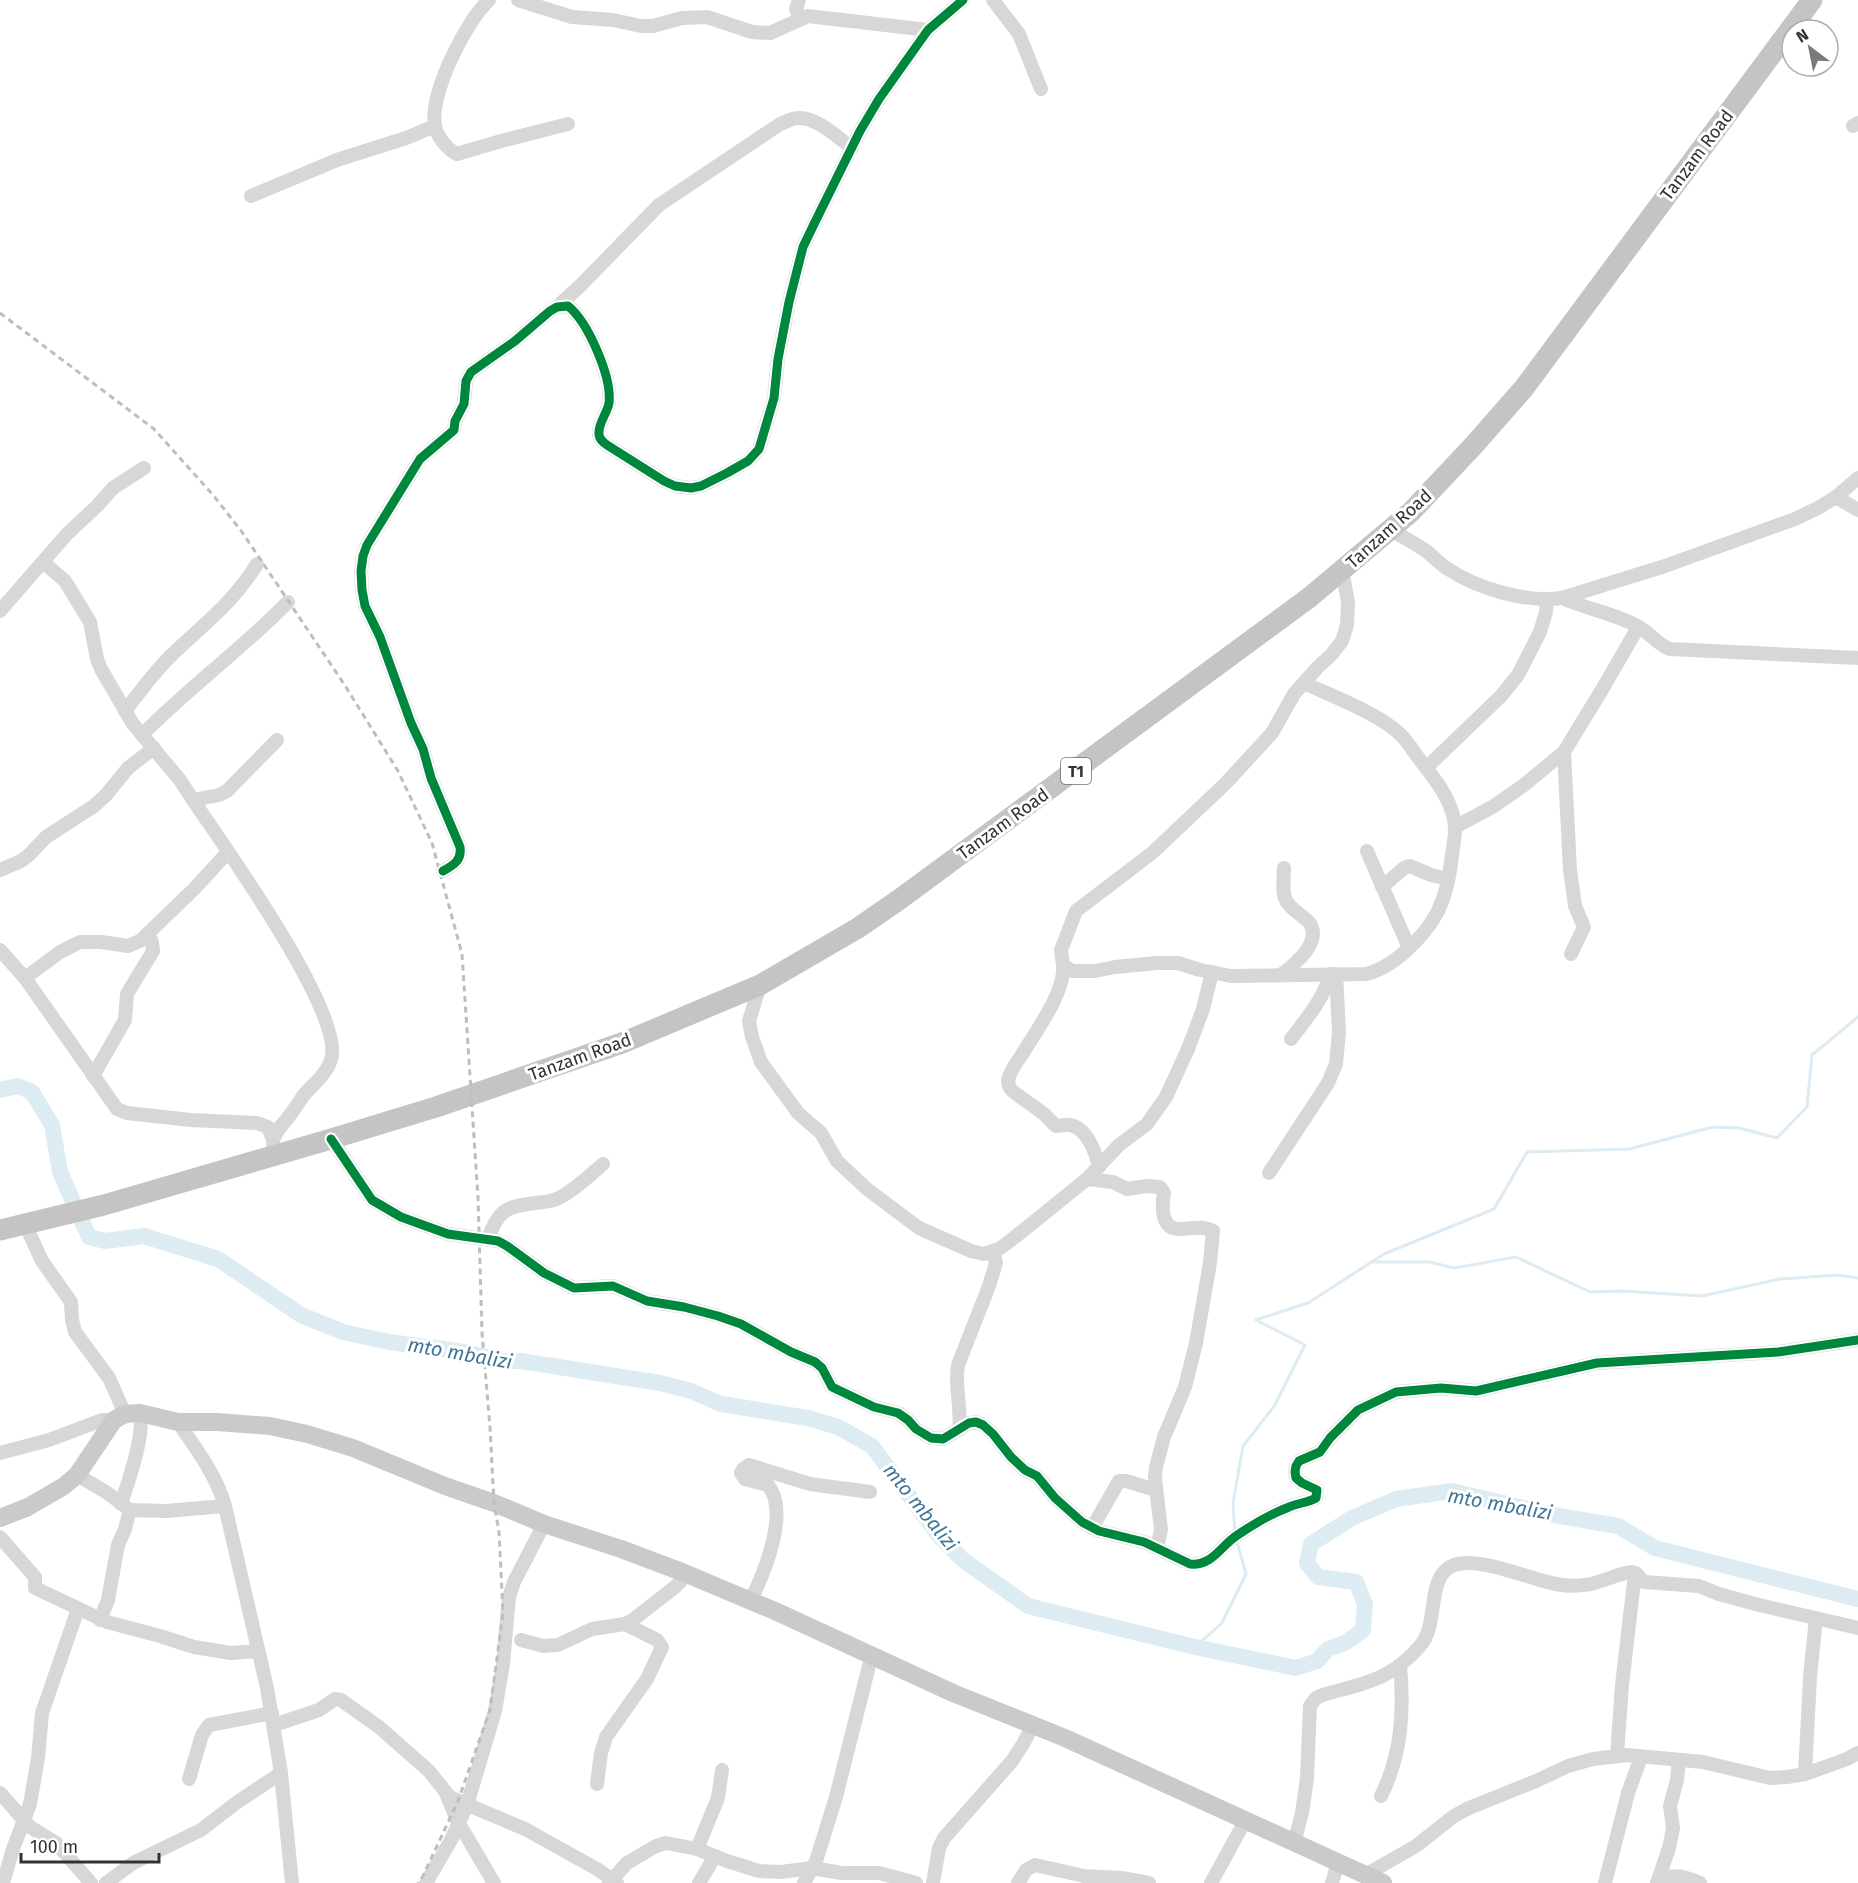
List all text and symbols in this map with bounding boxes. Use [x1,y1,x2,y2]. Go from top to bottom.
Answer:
north arrow [1780,18,1840,78]
text: N [1793,25,1812,47]
street label: Tanzam Road [1656,105,1738,205]
street label: Tanzam Road [1342,485,1436,573]
road number: T1 [1061,758,1091,784]
street label: Tanzam Road [953,783,1053,865]
street label: Tanzam Road [526,1028,634,1086]
water label: mto mbalizi [406,1332,515,1374]
water label: mto mbalizi [878,1458,964,1556]
water label: mto mbalizi [1446,1483,1555,1525]
scale bar [21,1826,159,1864]
text: 100 m [30,1836,78,1858]

